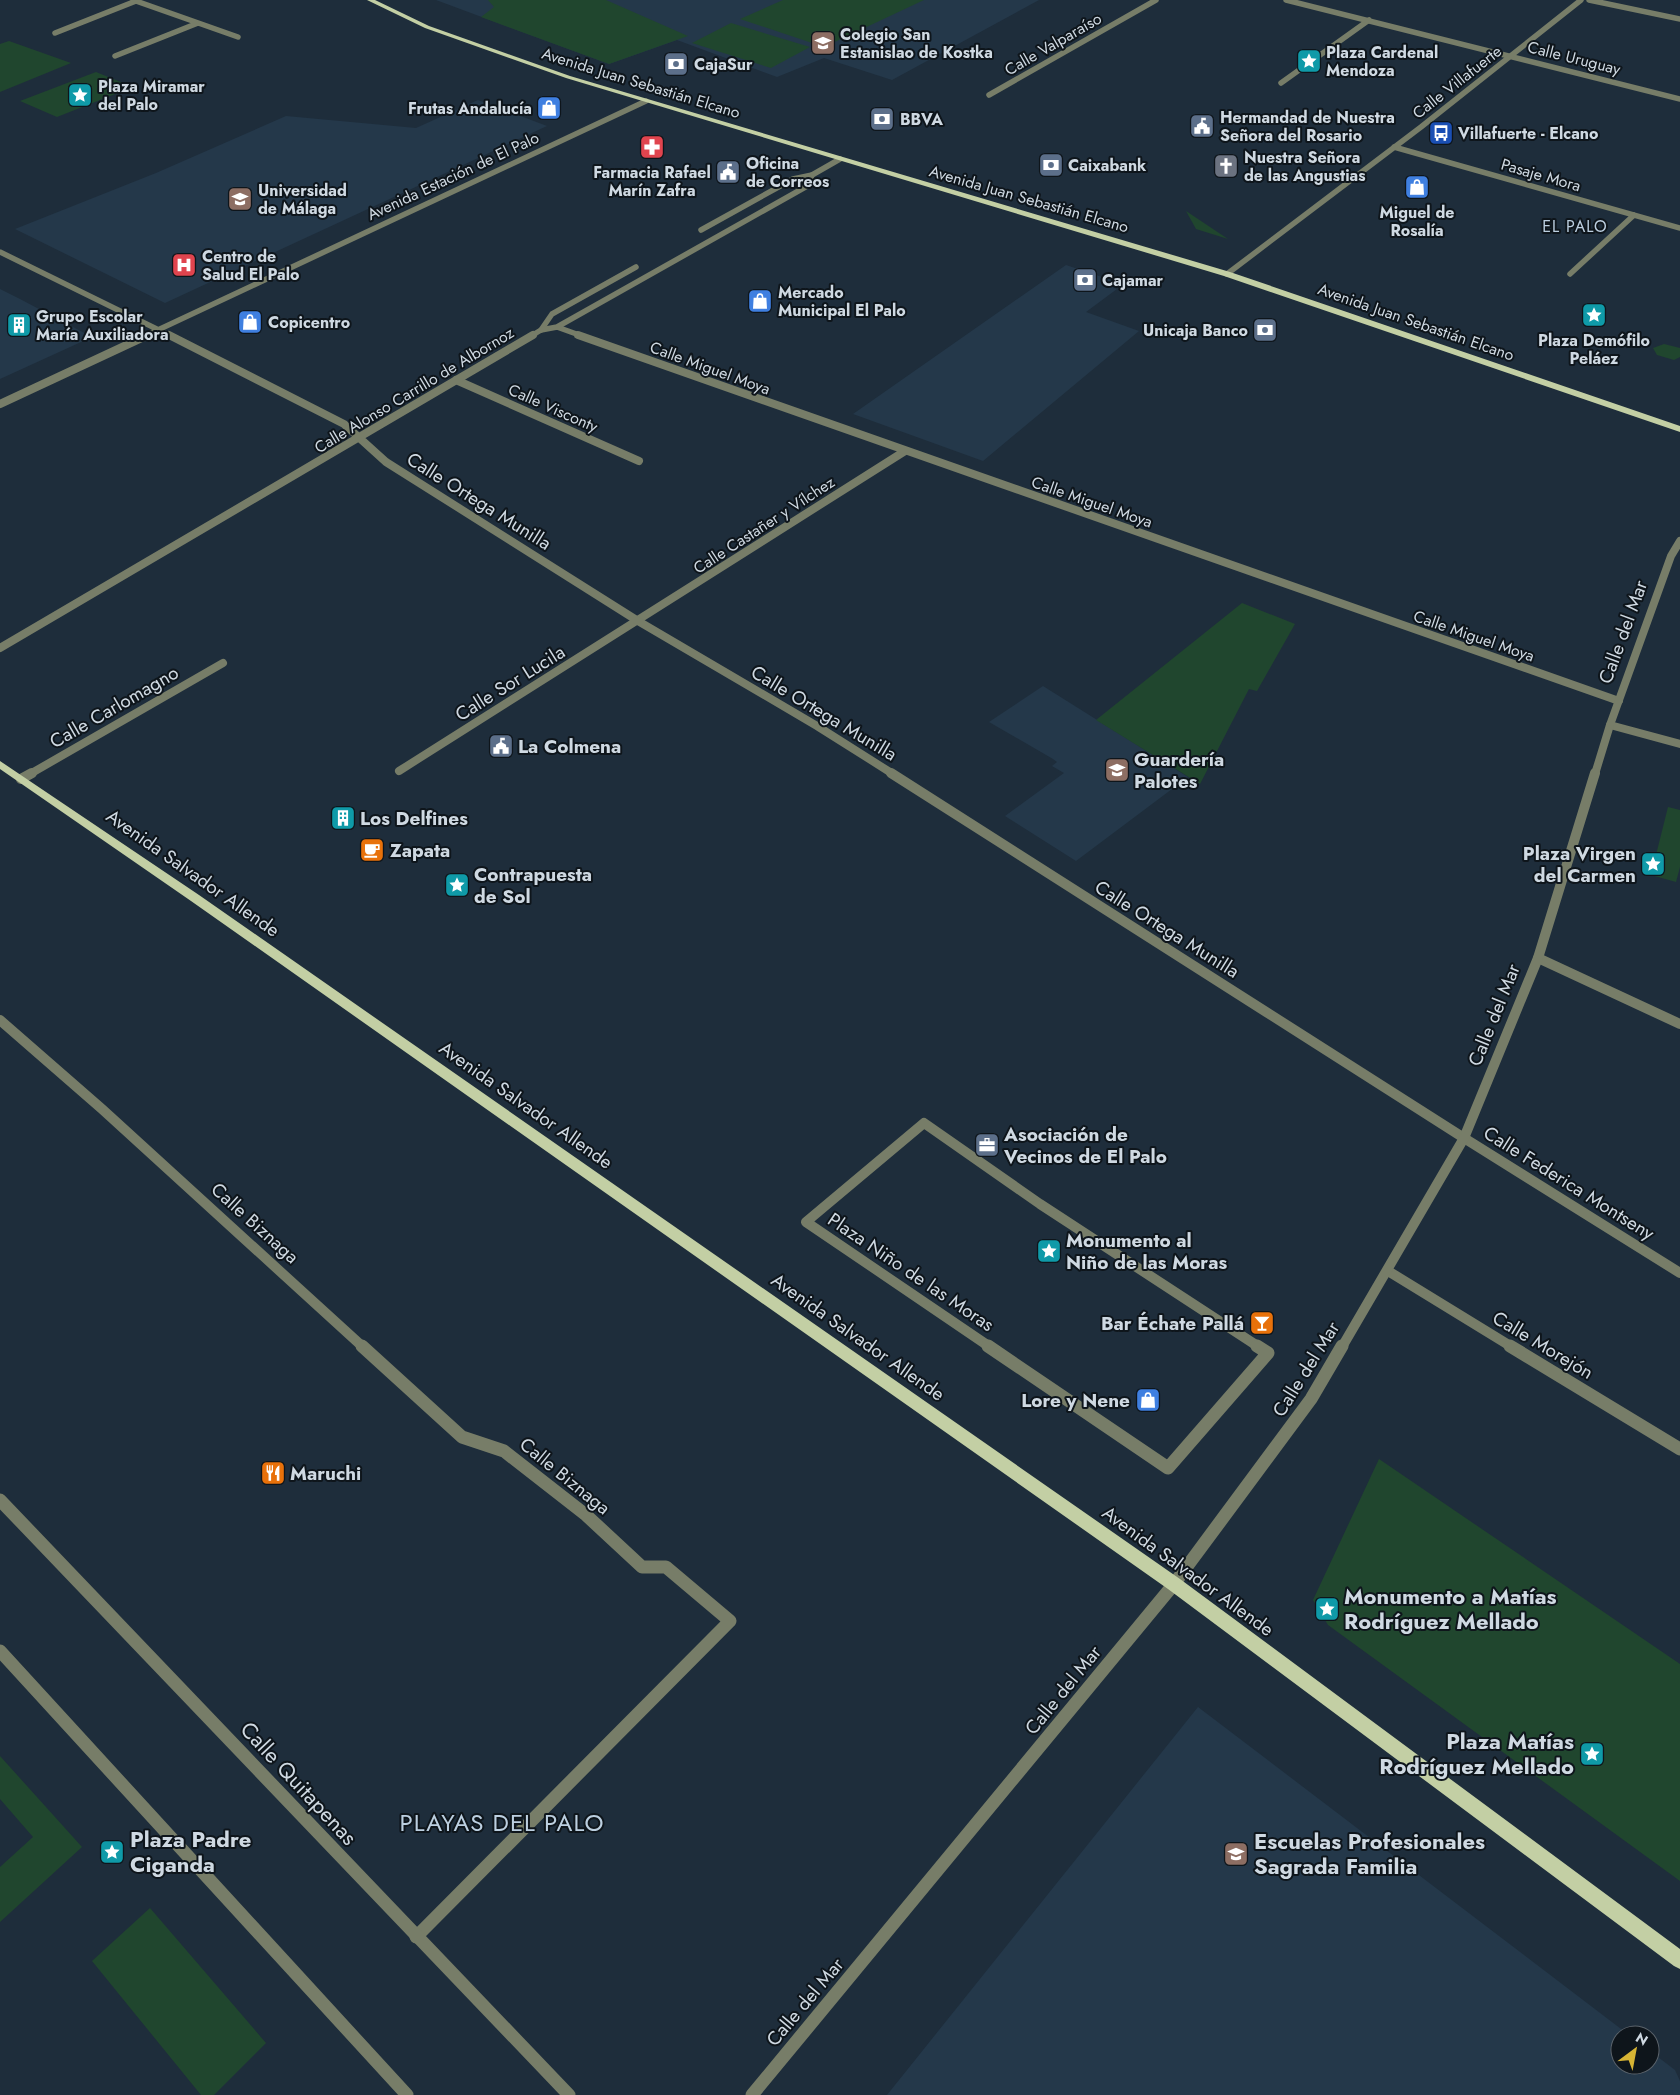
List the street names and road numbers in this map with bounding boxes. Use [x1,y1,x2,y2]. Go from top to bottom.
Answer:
street label: Calle Valparaíso [1000,7,1106,81]
street label: Calle Uruguay [1525,35,1624,81]
street label: Calle Villafuerte [1408,40,1506,124]
street label: Avenida Juan Sebastián Elcano [539,42,743,124]
street label: Avenida Estación de El Palo [363,126,543,226]
street label: Pasaje Mora [1498,153,1584,197]
street label: Avenida Juan Sebastián Elcano [927,160,1132,239]
street label: Avenida Juan Sebastián Elcano [1315,278,1518,367]
street label: Calle Alonso Carrillo de Albornoz [310,321,519,459]
street label: Calle Miguel Moya [647,336,773,400]
street label: Calle Visconty [505,378,602,438]
street label: Calle Ortega Munilla [401,446,557,556]
street label: Calle Castañer y Vílchez [689,470,840,579]
street label: Calle Miguel Moya [1028,471,1156,533]
street label: Calle del Mar [1592,576,1654,687]
street label: Calle Miguel Moya [1410,605,1538,667]
street label: Calle Sor Lucila [450,638,570,728]
street label: Calle Carlomagno [44,659,184,755]
street label: Calle Ortega Munilla [746,659,902,767]
street label: Avenida Salvador Allende [101,803,286,943]
street label: Calle Ortega Munilla [1089,874,1245,984]
street label: Calle del Mar [1461,959,1527,1070]
street label: Avenida Salvador Allende [434,1035,619,1175]
street label: Calle Federica Montseny [1478,1119,1660,1247]
street label: Calle Biznaga [205,1176,305,1270]
street label: Plaza Niño de las Moras [822,1206,1000,1338]
street label: Avenida Salvador Allende [766,1267,951,1407]
street label: Calle Morejón [1488,1304,1598,1386]
street label: Calle del Mar [1266,1316,1346,1422]
street label: Calle Biznaga [514,1431,616,1521]
street label: Avenida Salvador Allende [1097,1499,1280,1643]
street label: Calle del Mar [1018,1639,1108,1741]
street label: Calle Quitapenas [233,1714,365,1852]
street label: Calle del Mar [760,1952,850,2052]

